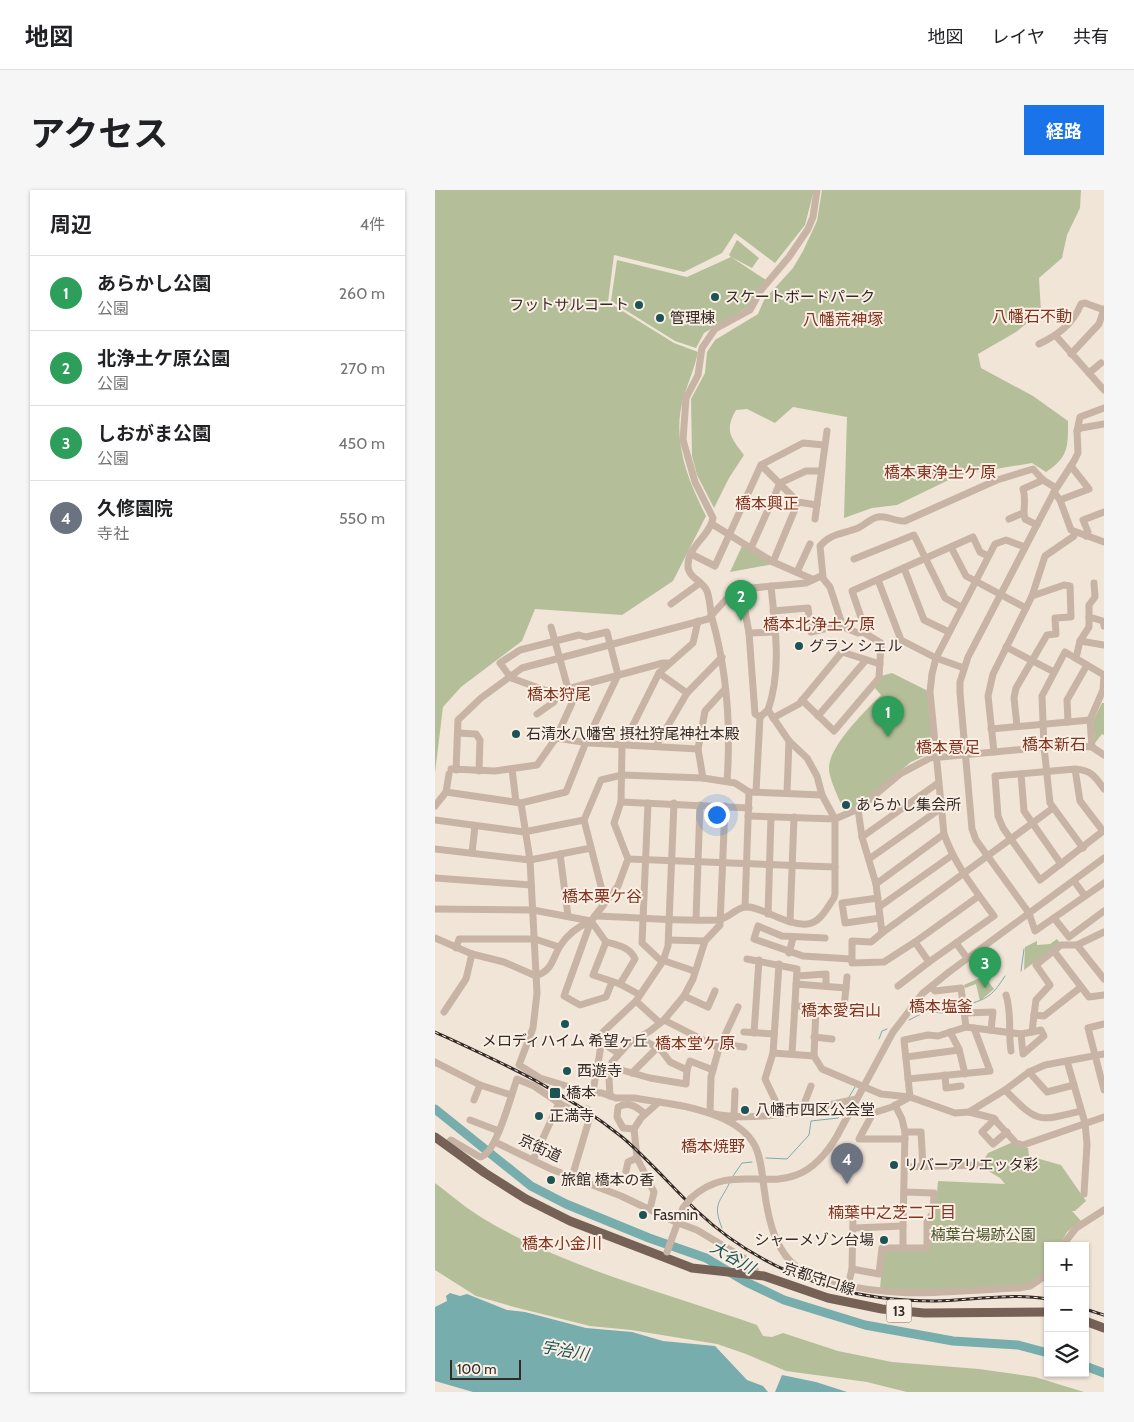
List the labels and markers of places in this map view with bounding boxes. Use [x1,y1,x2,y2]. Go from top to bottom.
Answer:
place label: スケートボードパーク [725,288,875,306]
marker: スケートボードパーク [709,291,721,303]
place label: フットサルコート [509,296,629,314]
marker: フットサルコート [633,299,645,311]
place label: 管理棟 [670,309,715,327]
marker: 管理棟 [654,312,666,324]
pin: 2 [725,580,757,621]
place label: グラン シェル [809,637,902,655]
marker: グラン シェル [793,640,805,652]
pin: 1 [872,696,904,737]
place label: 石清水八幡宮 摂社狩尾神社本殿 [526,725,739,743]
marker: 石清水八幡宮 摂社狩尾神社本殿 [510,728,522,740]
place label: あらかし集会所 [856,796,961,814]
marker: あらかし集会所 [840,799,852,811]
pin: 3 [969,947,1001,988]
marker: メロディハイム 希望ヶ丘 [559,1018,571,1030]
place label: メロディハイム 希望ヶ丘 [482,1032,648,1050]
place label: 西遊寺 [577,1062,622,1080]
marker: 西遊寺 [561,1065,573,1077]
place label: 橋本 [566,1084,596,1102]
marker: 橋本 [548,1086,562,1100]
place label: 八幡市四区公会堂 [755,1101,875,1119]
marker: 八幡市四区公会堂 [739,1104,751,1116]
place label: 正満寺 [549,1107,594,1125]
marker: 正満寺 [533,1110,545,1122]
pin: 4 [831,1143,863,1184]
place label: リバーアリエッタ彩 [904,1156,1038,1174]
marker: リバーアリエッタ彩 [888,1159,900,1171]
place label: 旅館 橋本の香 [561,1171,654,1189]
marker: 旅館 橋本の香 [545,1174,557,1186]
place label: Fasmin [653,1206,698,1224]
marker: Fasmin [637,1209,649,1221]
place label: シャーメゾン台場 [755,1231,874,1249]
marker: シャーメゾン台場 [878,1234,890,1246]

